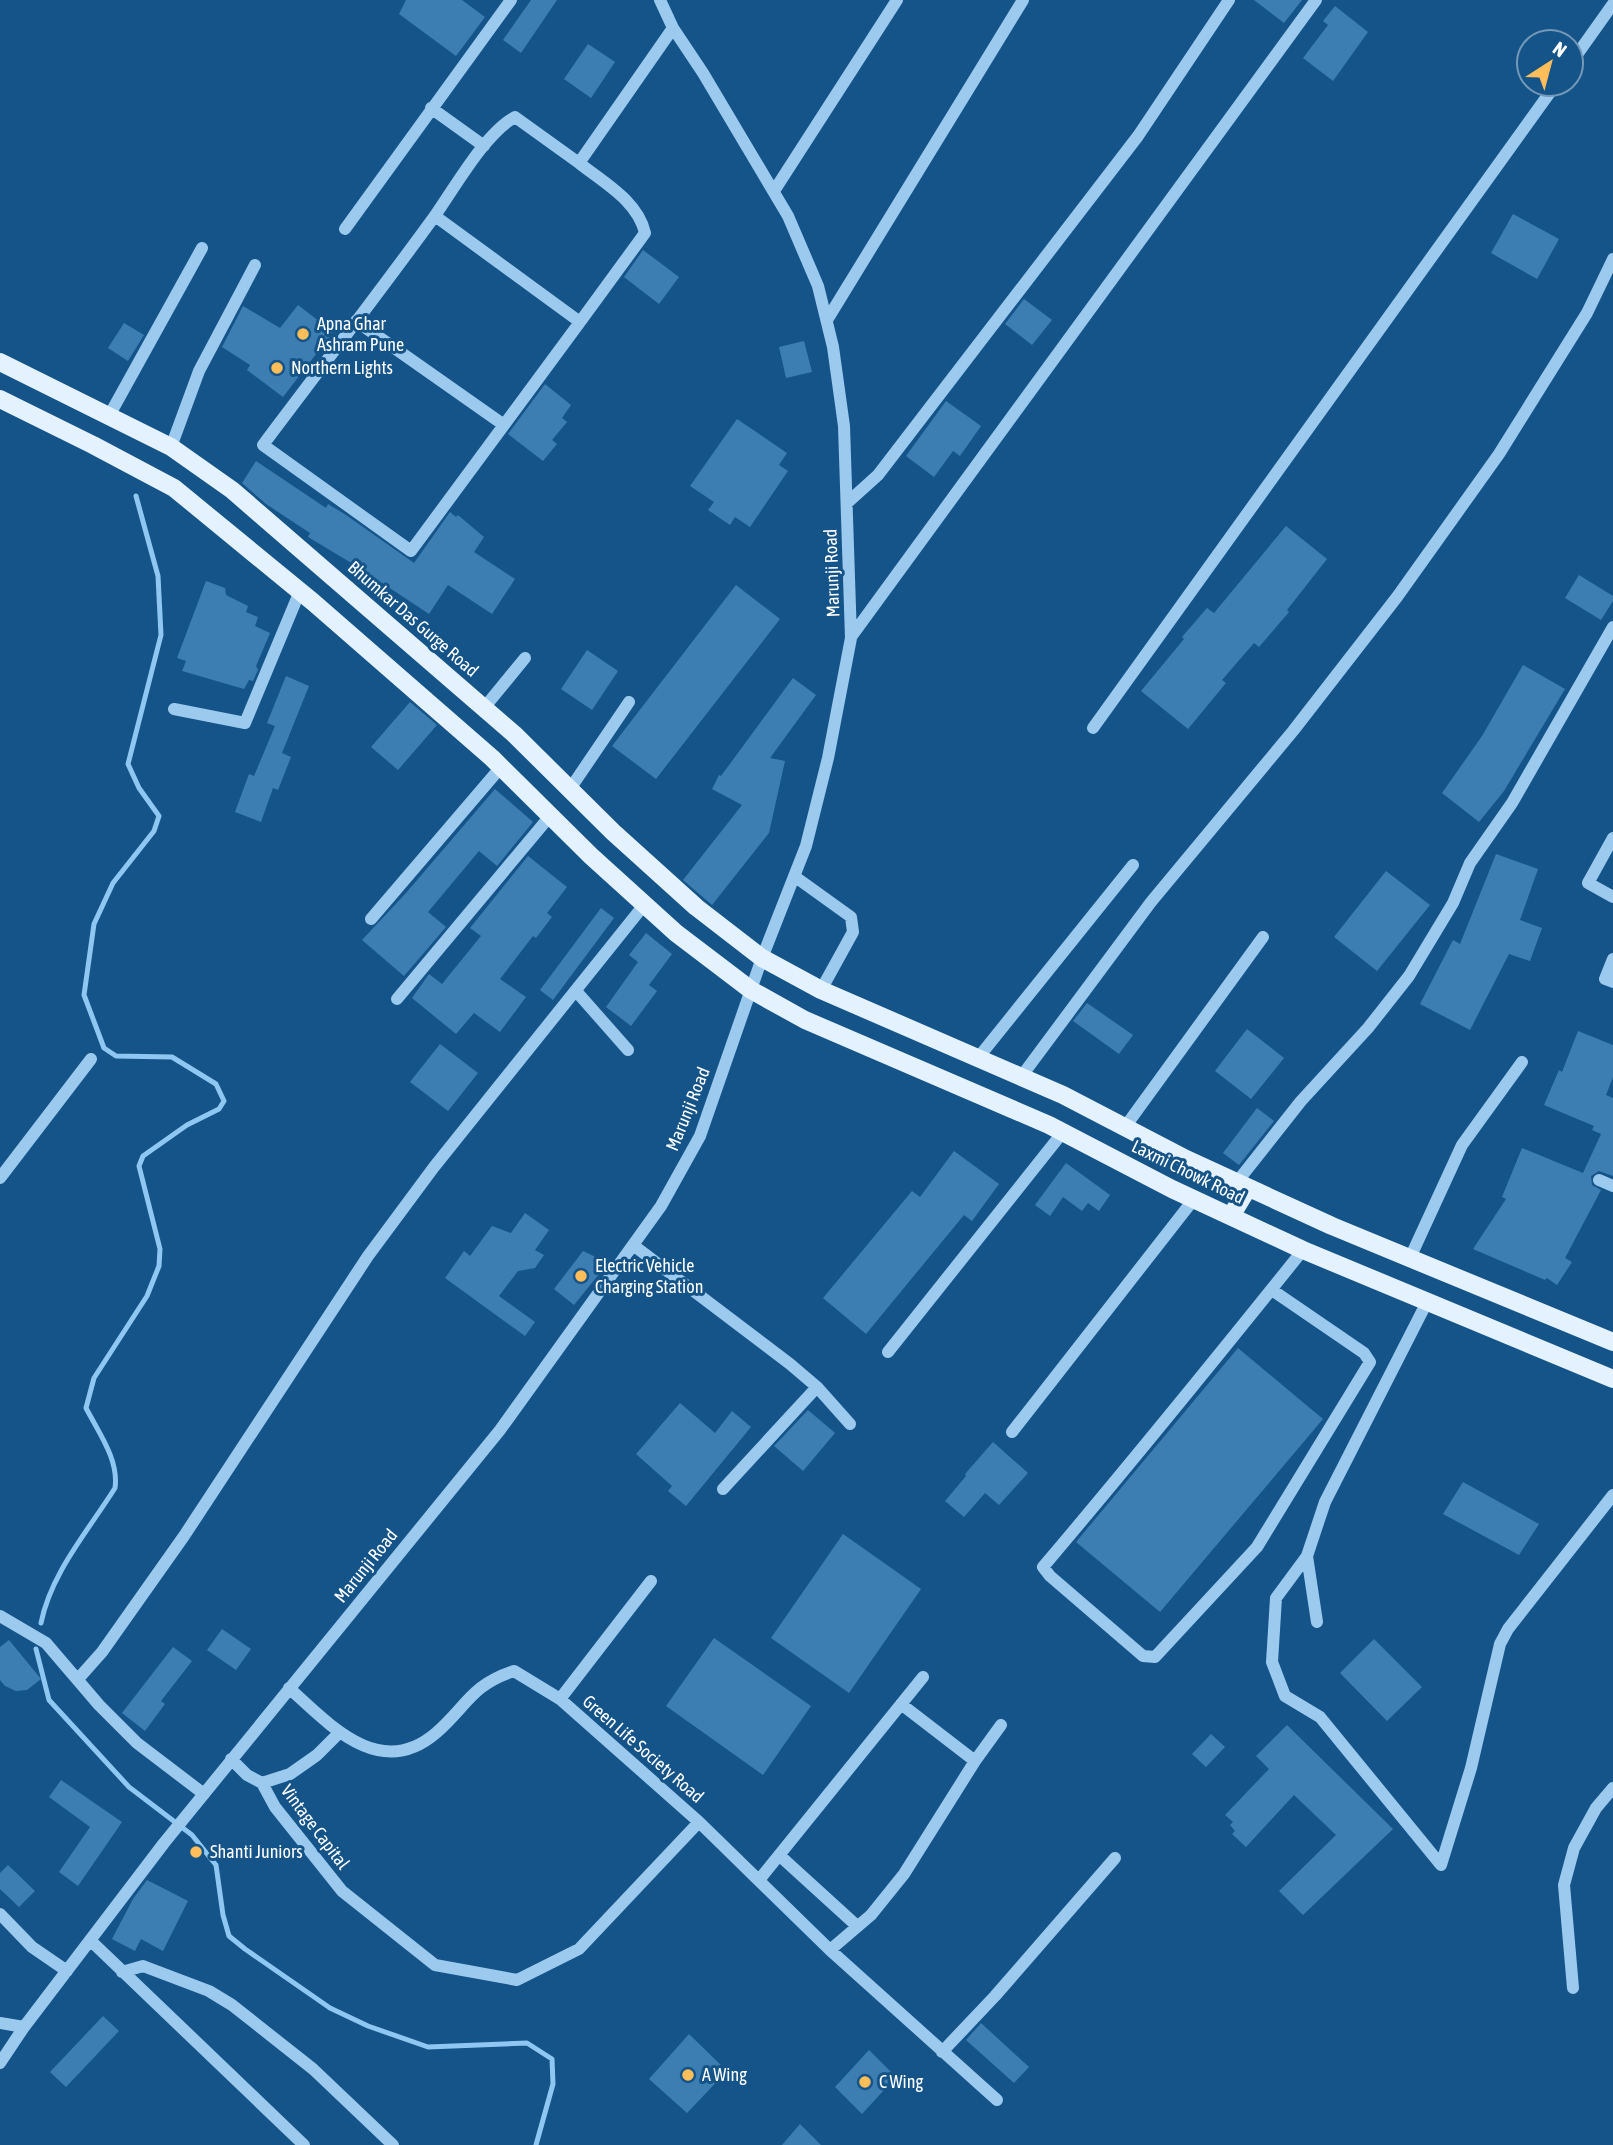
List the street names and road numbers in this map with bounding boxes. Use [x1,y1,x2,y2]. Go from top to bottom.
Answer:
street label: Marunji Road [819,529,844,617]
street label: Bhumkar Das Gurge Road [344,556,483,681]
street label: Marunji Road [661,1064,714,1154]
street label: Laxmi Chowk Road [1128,1135,1248,1208]
street label: Marunji Road [330,1525,402,1607]
street label: Green Life Society Road [579,1690,708,1807]
street label: Vintage Capital [277,1780,354,1873]

